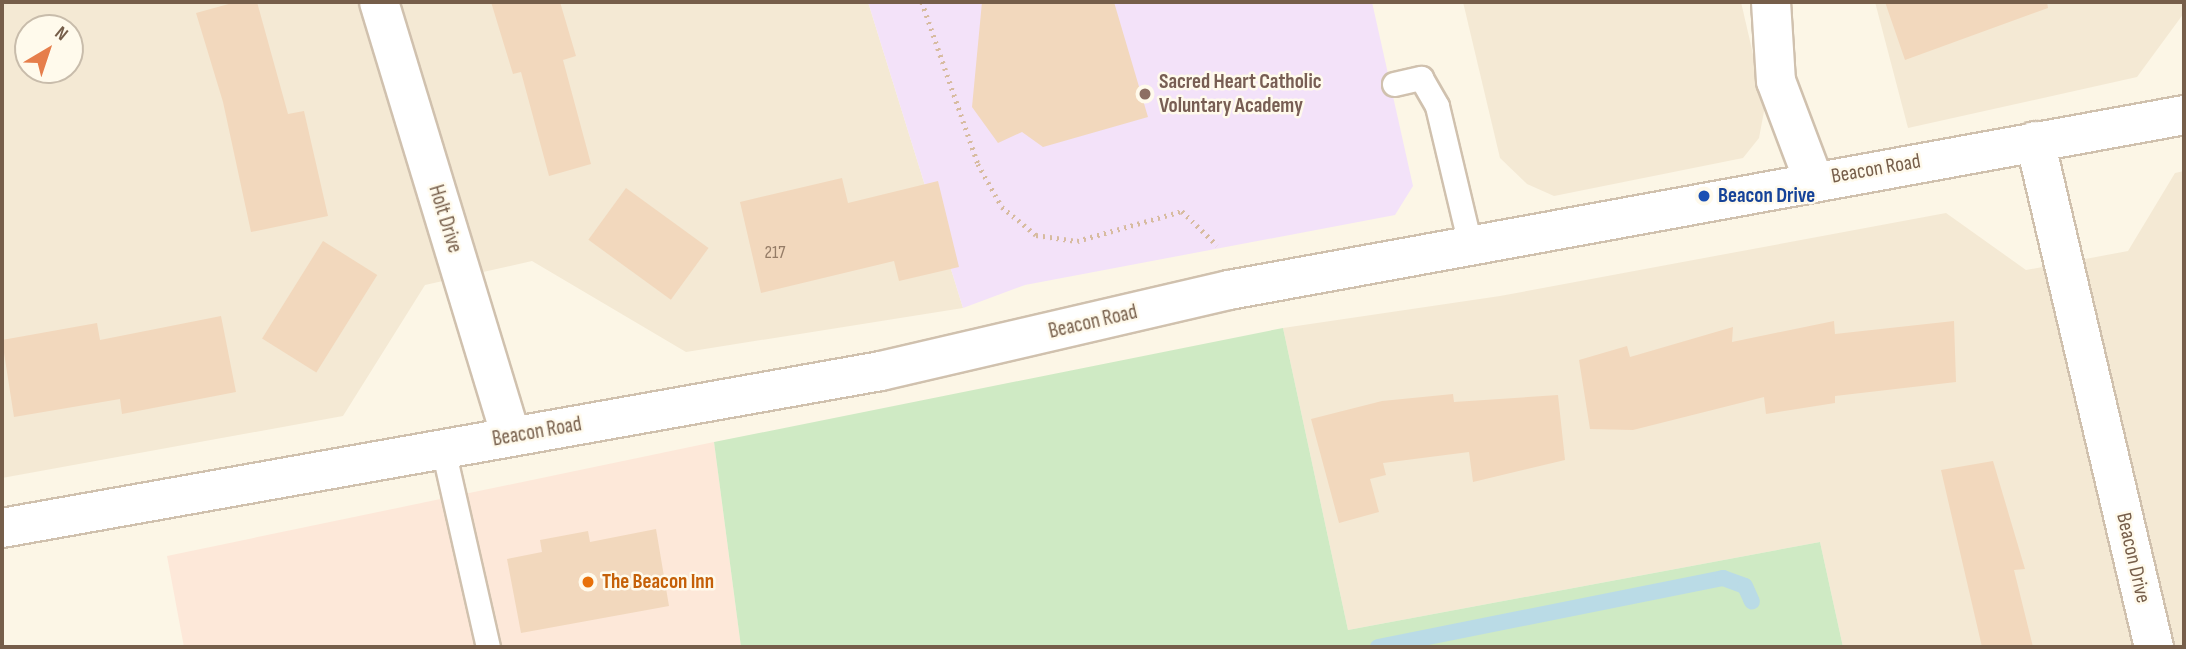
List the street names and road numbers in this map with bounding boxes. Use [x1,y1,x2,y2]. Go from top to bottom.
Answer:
street label: Beacon Road [1829,149,1923,189]
street label: Holt Drive [423,182,467,256]
street label: Beacon Road [1046,300,1140,344]
street label: Beacon Road [490,412,584,452]
street label: Beacon Drive [2110,510,2156,606]

